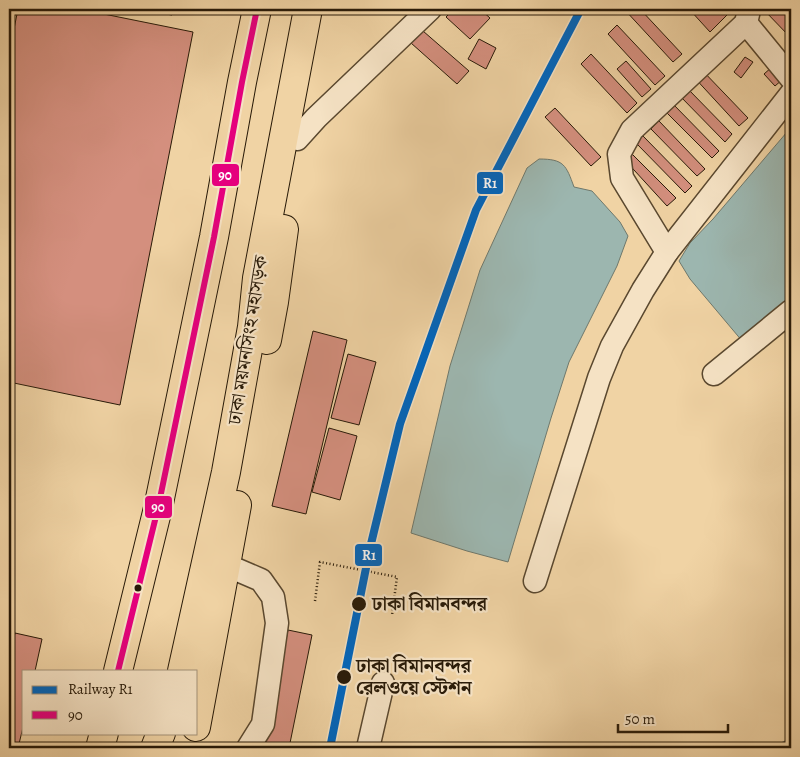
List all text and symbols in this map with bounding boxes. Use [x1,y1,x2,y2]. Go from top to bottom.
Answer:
line badge: 90 [211,163,240,187]
text: 90 [218,166,232,185]
line badge: R1 [476,171,504,195]
text: R1 [483,174,497,193]
street label: ঢাকা ময়মনসিংহ মহাসড়ক [222,253,274,427]
line badge: 90 [144,495,173,519]
text: 90 [151,498,165,517]
line badge: R1 [354,543,383,567]
text: R1 [362,546,376,565]
unlabelled marker [133,583,143,593]
place label: ঢাকা বিমানবন্দর [371,591,489,617]
marker: ঢাকা বিমানবন্দর [350,595,368,613]
place label: ঢাকা বিমানবন্দর রেলওয়ে স্টেশন [355,653,473,701]
marker: ঢাকা বিমানবন্দর রেলওয়ে স্টেশন [335,668,353,686]
legend [22,670,198,734]
text: Railway R1 [68,679,133,699]
scale bar [618,702,728,734]
text: 90 [68,705,83,725]
text: 50 m [625,709,655,729]

